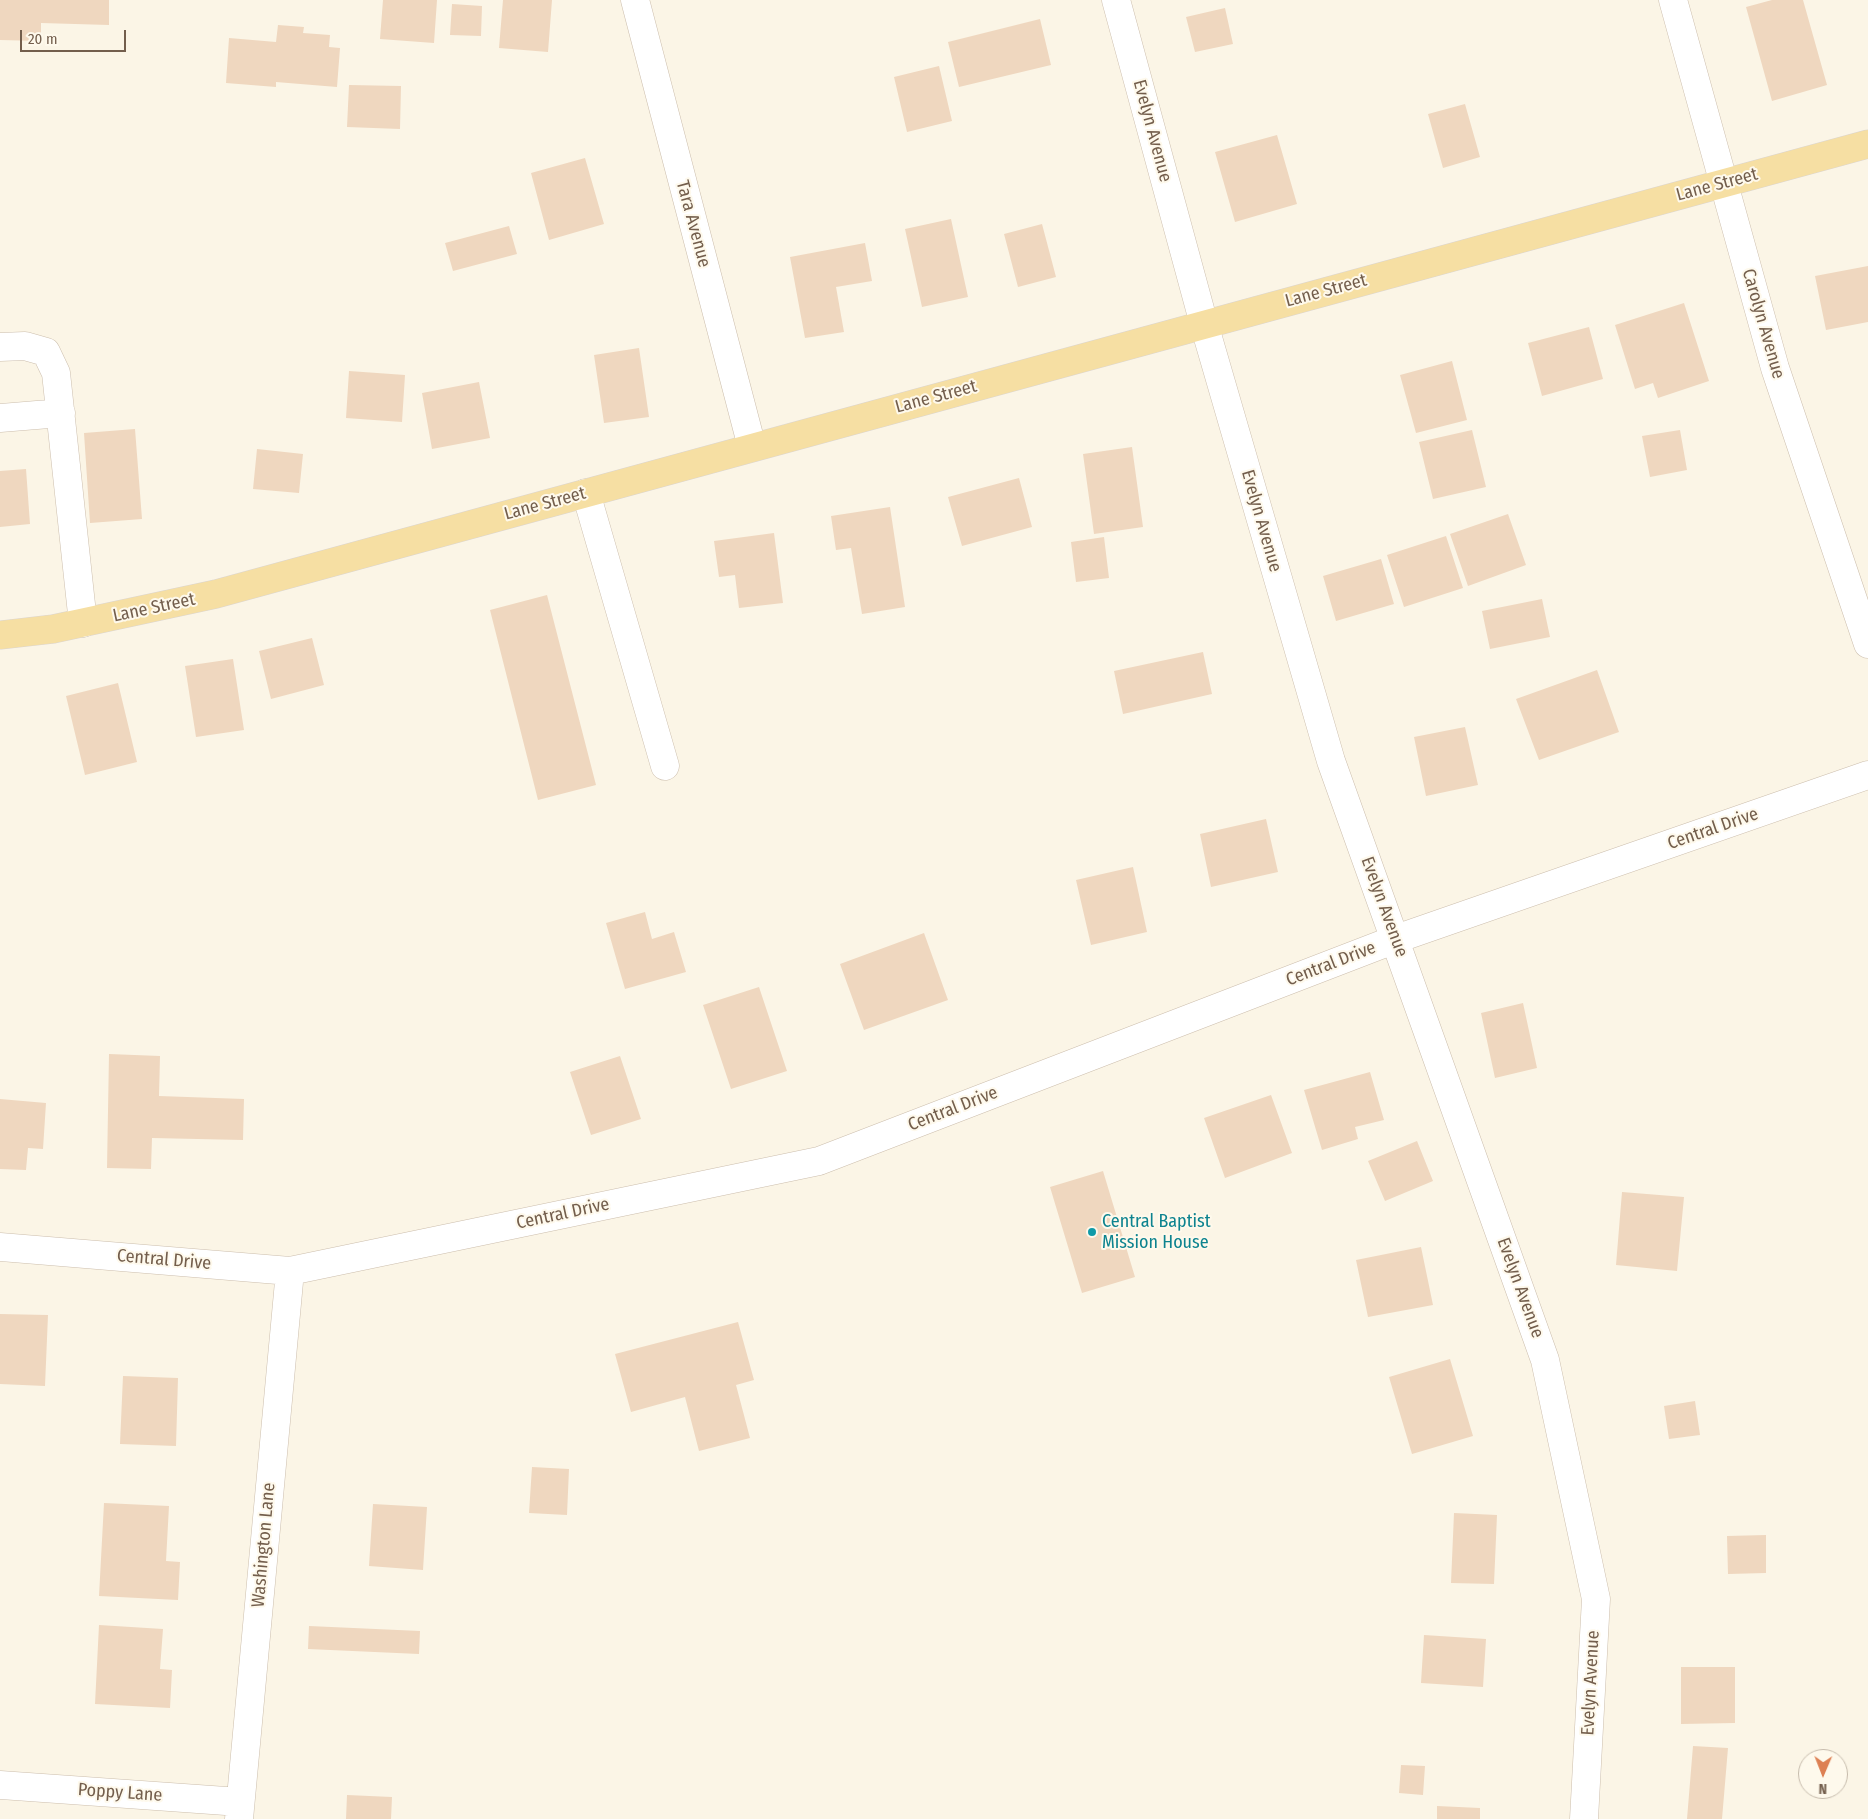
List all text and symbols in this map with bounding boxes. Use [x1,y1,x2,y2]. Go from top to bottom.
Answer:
scale bar [22,20,129,52]
text: 20 m [28,30,58,48]
street label: Evelyn Avenue [1128,77,1176,185]
street label: Lane Street [1674,164,1760,206]
street label: Tara Avenue [671,178,715,270]
street label: Carolyn Avenue [1737,267,1789,381]
street label: Lane Street [1283,270,1369,312]
street label: Lane Street [893,376,979,418]
street label: Evelyn Avenue [1236,467,1286,575]
street label: Lane Street [502,483,588,525]
street label: Lane Street [111,589,197,627]
street label: Central Drive [1665,803,1761,855]
street label: Evelyn Avenue [1356,854,1412,960]
street label: Central Drive [1283,937,1379,991]
street label: Central Drive [905,1082,1001,1136]
street label: Central Drive [515,1194,611,1234]
place label: Central Baptist Mission House [1102,1211,1211,1254]
marker: Central Baptist Mission House [1086,1226,1098,1238]
street label: Evelyn Avenue [1492,1235,1548,1341]
street label: Central Drive [116,1245,212,1275]
street label: Washington Lane [248,1482,280,1608]
street label: Evelyn Avenue [1577,1630,1605,1736]
north arrow [1798,1749,1848,1799]
street label: Poppy Lane [77,1779,163,1807]
text: N [1818,1780,1827,1797]

